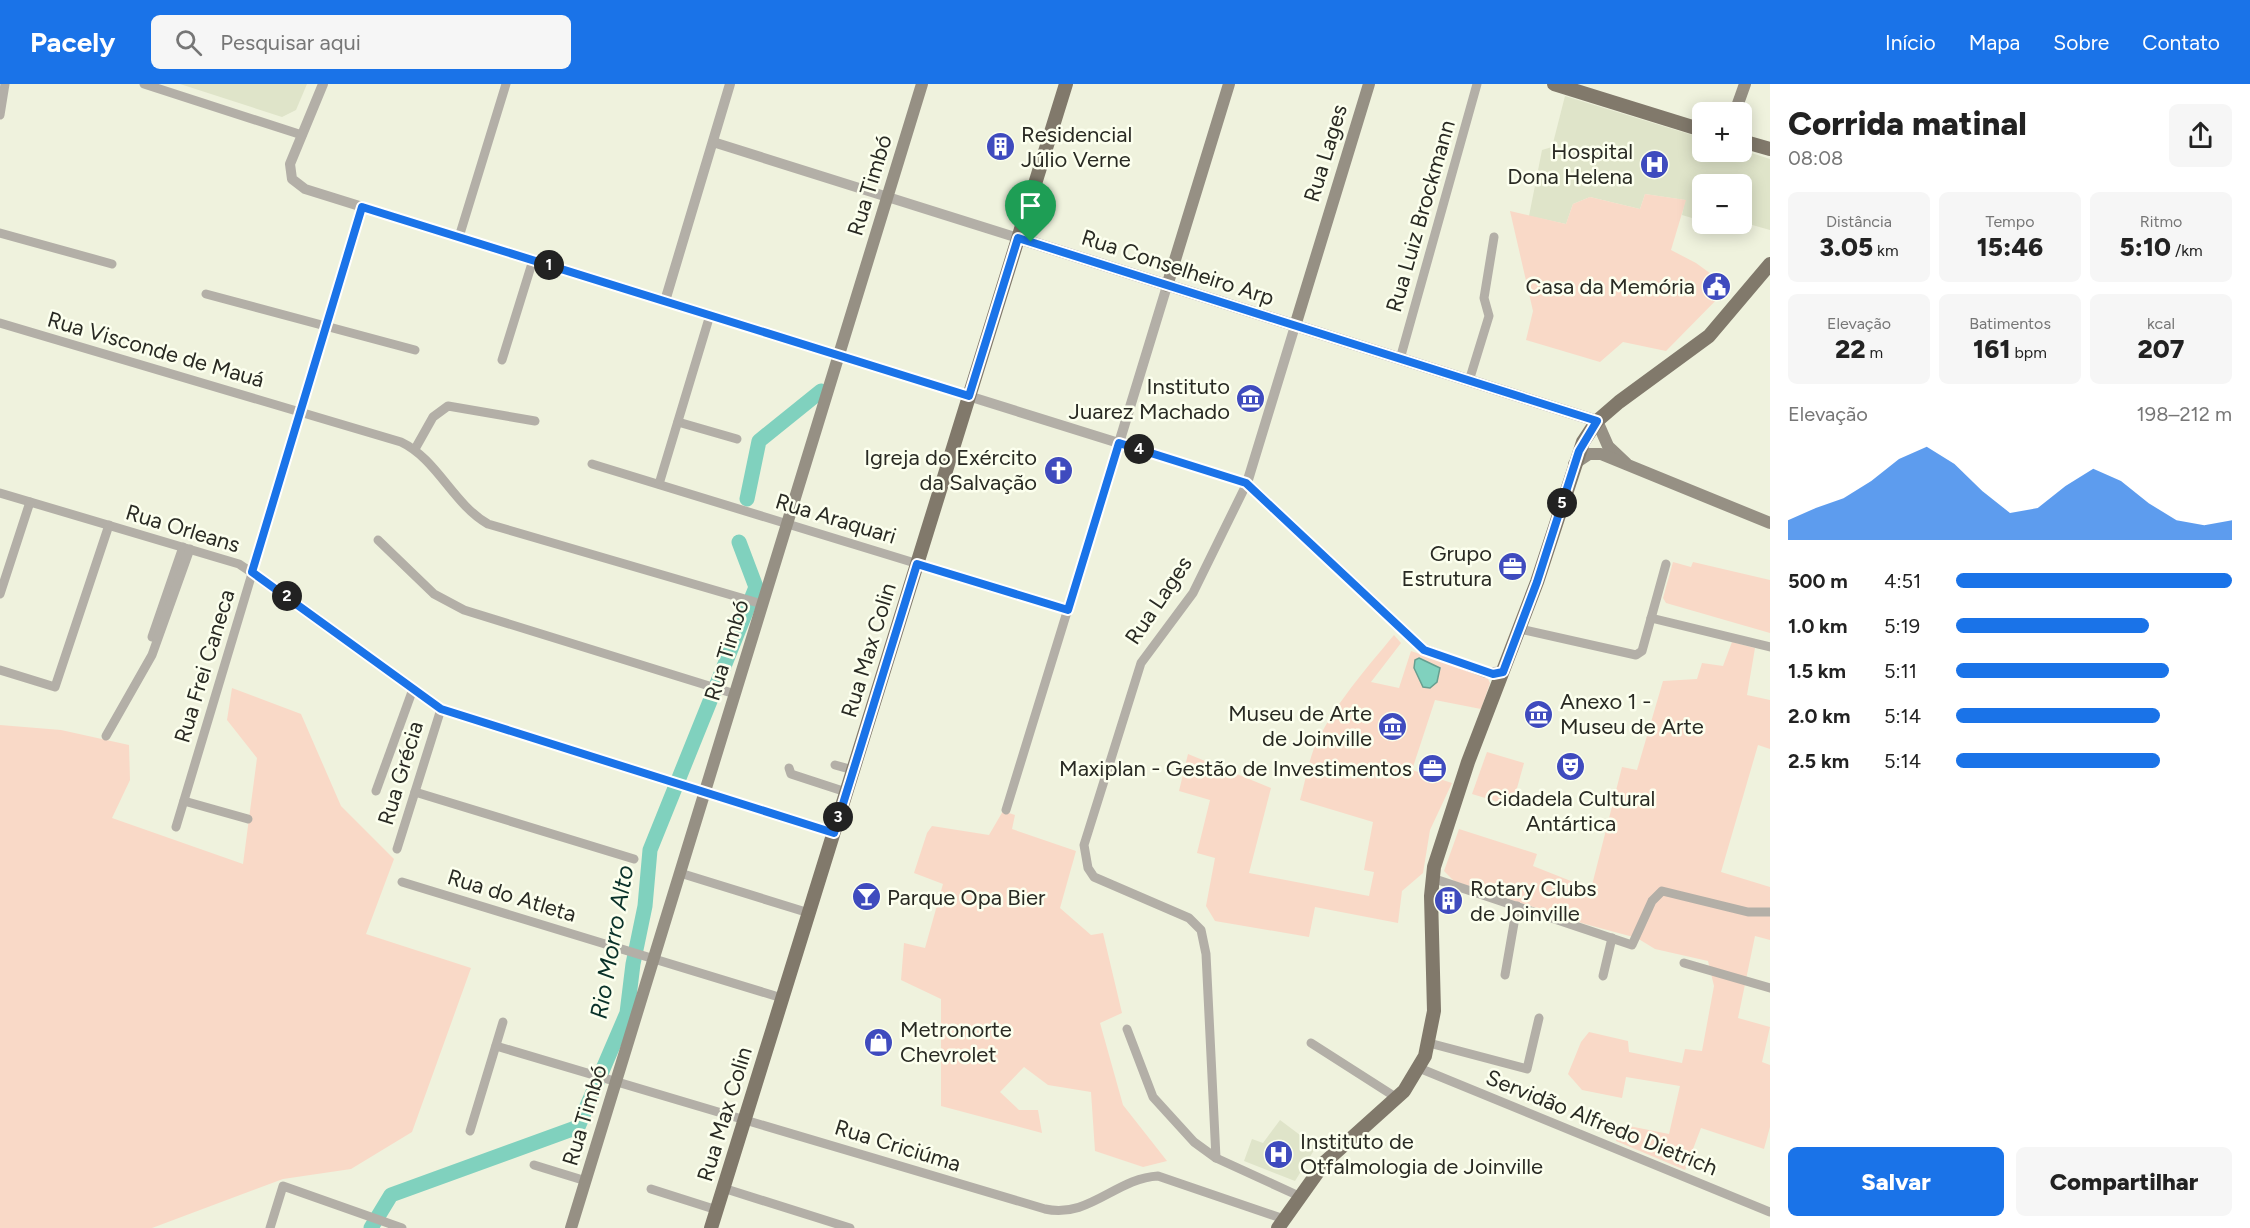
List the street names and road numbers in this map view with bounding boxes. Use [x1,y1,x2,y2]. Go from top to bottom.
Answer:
street label: Rua Lages [1298,101,1353,205]
street label: Rua Luiz Brockmann [1380,117,1461,315]
street label: Rua Timbó [841,131,898,239]
street label: Rua Conselheiro Arp [1078,224,1278,311]
street label: Rua Visconde de Mauá [44,306,267,393]
street label: Rua Araquari [772,487,900,550]
street label: Rua Orleans [123,498,243,559]
street label: Rua Lages [1119,551,1198,650]
street label: Rua Max Colin [835,580,902,721]
street label: Rua Frei Caneca [168,586,241,746]
street label: Rua Timbó [698,596,755,704]
street label: Rua Grécia [372,718,429,828]
street label: Rua do Atleta [444,863,580,928]
street label: Rua Max Colin [691,1044,758,1185]
street label: Rua Timbó [556,1061,613,1169]
street label: Servidão Alfredo Dietrich [1482,1064,1722,1181]
street label: Rua Criciúma [832,1114,964,1177]

